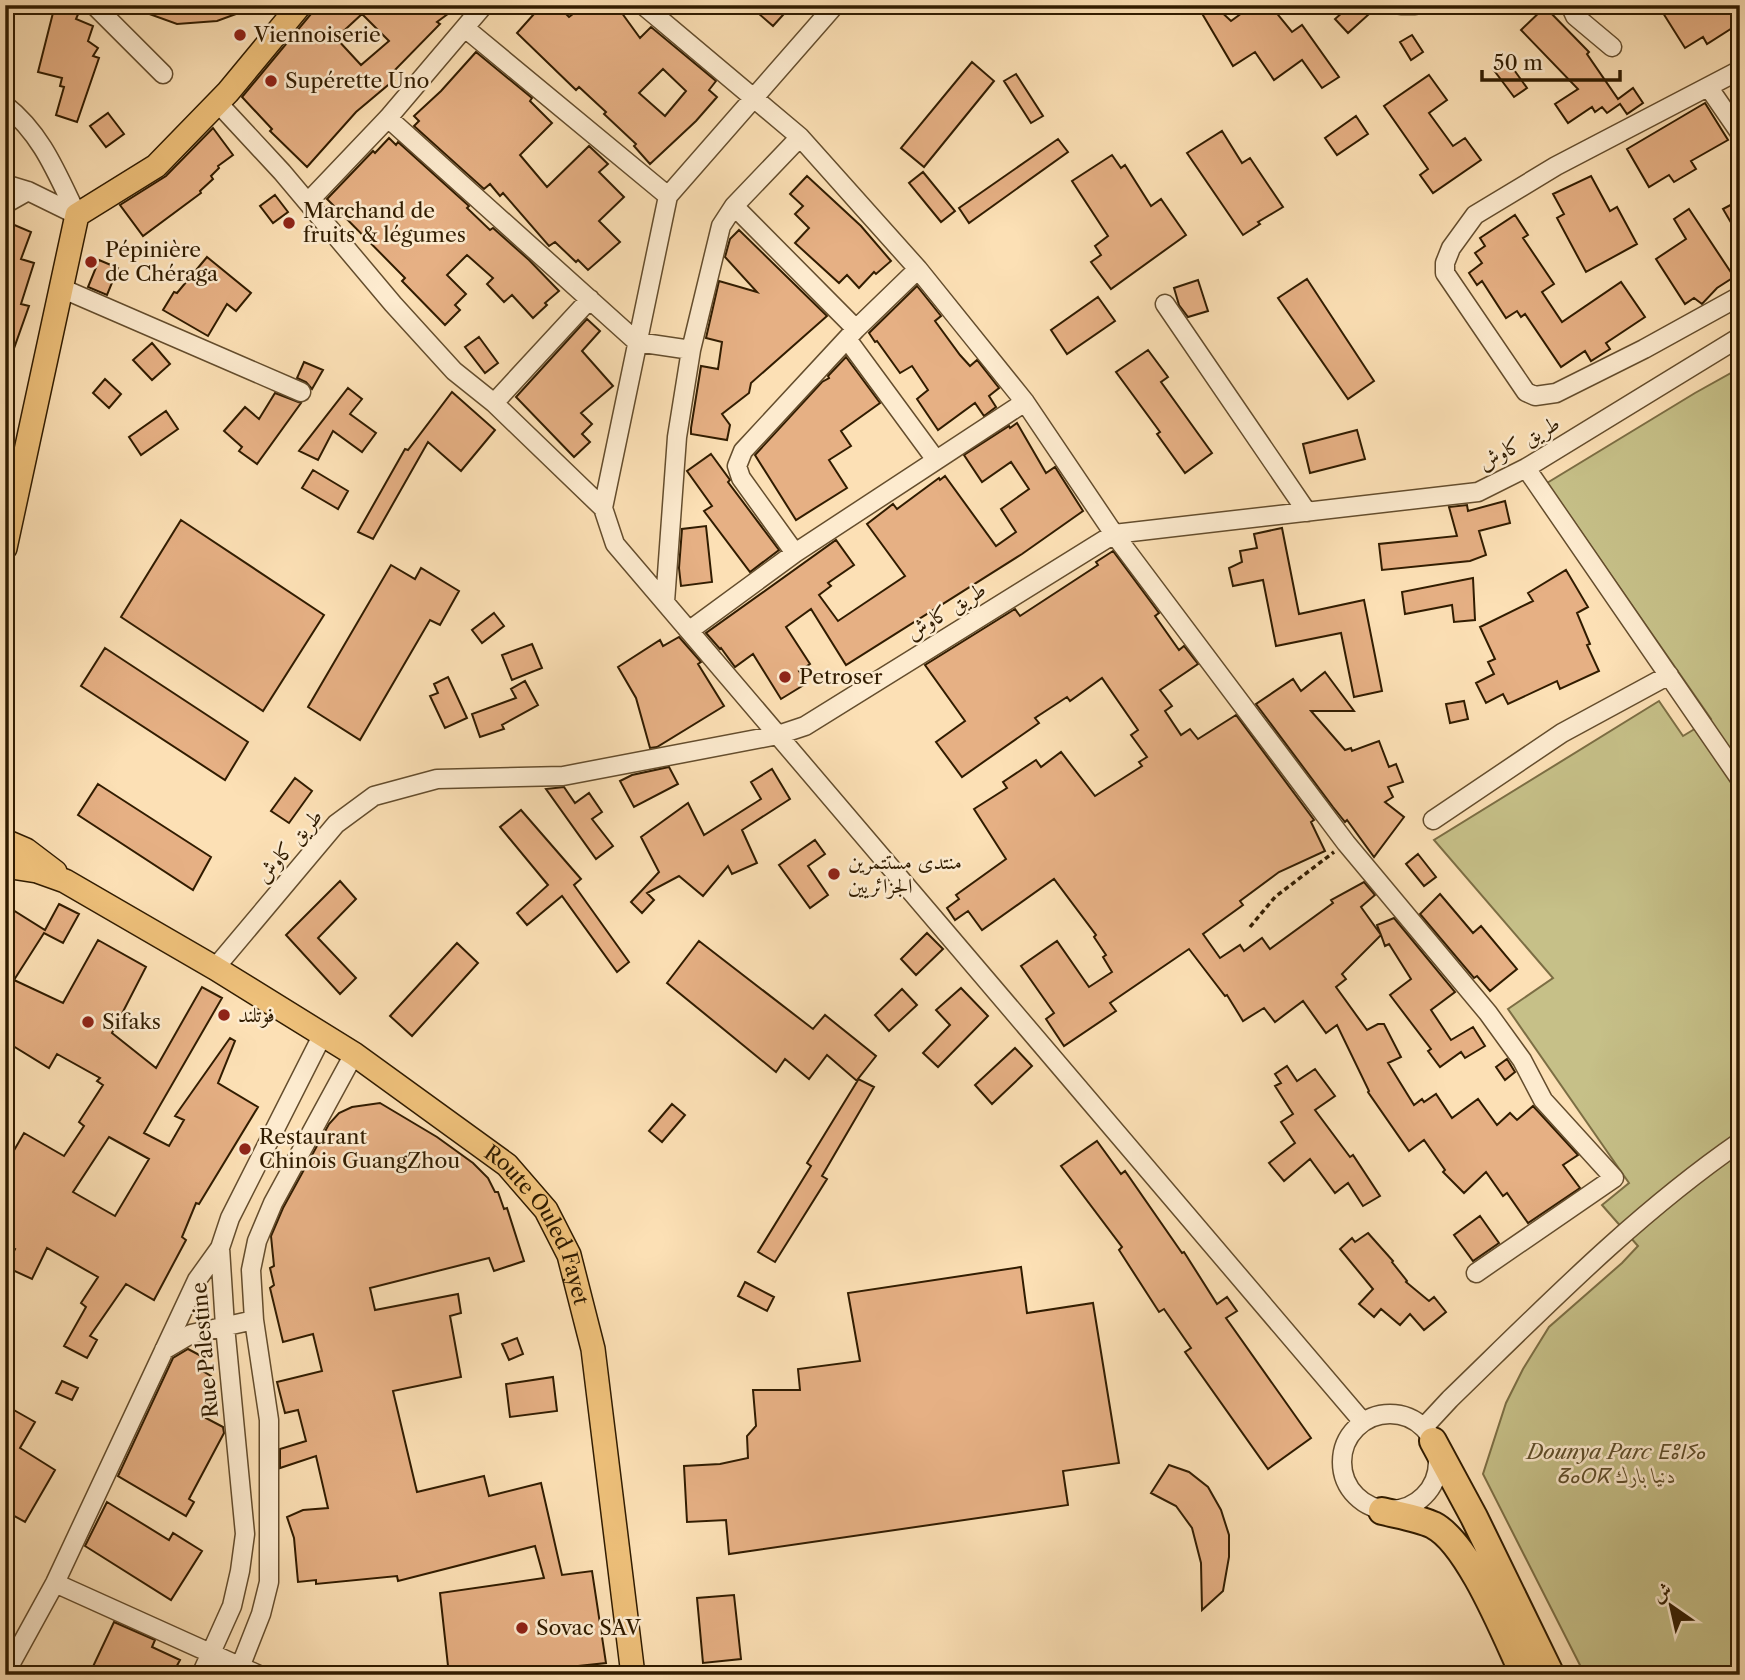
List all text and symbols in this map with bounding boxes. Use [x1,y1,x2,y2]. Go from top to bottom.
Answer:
place label: Viennoiserie [253,22,381,47]
marker: Viennoiserie [232,27,248,43]
scale bar [1482,38,1621,82]
text: 50 m [1493,50,1543,75]
place label: Supérette Uno [285,68,429,93]
marker: Supérette Uno [263,73,279,89]
place label: Marchand de fruits & légumes [303,198,466,247]
marker: Marchand de fruits & légumes [281,215,297,231]
place label: Pépinière de Chéraga [105,237,219,286]
marker: Pépinière de Chéraga [83,254,99,270]
street label: طريق كاوش [1474,410,1564,476]
street label: طريق كاوش [901,576,991,646]
place label: Petroser [799,664,883,689]
marker: Petroser [777,669,793,685]
street label: طريق كاوش [250,804,328,888]
place label: منتدى مستتمرين الجزائريين [848,849,962,899]
marker: منتدى مستتمرين الجزائريين [826,866,842,882]
place label: فوتلند [238,1002,275,1028]
marker: فوتلند [216,1007,232,1023]
place label: Sifaks [102,1009,161,1034]
marker: Sifaks [80,1014,96,1030]
place label: Restaurant Chinois GuangZhou [259,1124,460,1173]
street label: Route Ouled Fayet [480,1140,594,1308]
marker: Restaurant Chinois GuangZhou [237,1141,253,1157]
street label: Rue Palestine [186,1281,223,1419]
park label: Dounya Parc ⴹⵓⵏⵢⴰ ⵒⴰⵔⴽ دنيا بارك [1525,1439,1706,1489]
north arrow [1636,1572,1706,1642]
text: ش [1648,1578,1676,1607]
place label: Sovac SAV [536,1615,641,1640]
marker: Sovac SAV [514,1620,530,1636]

